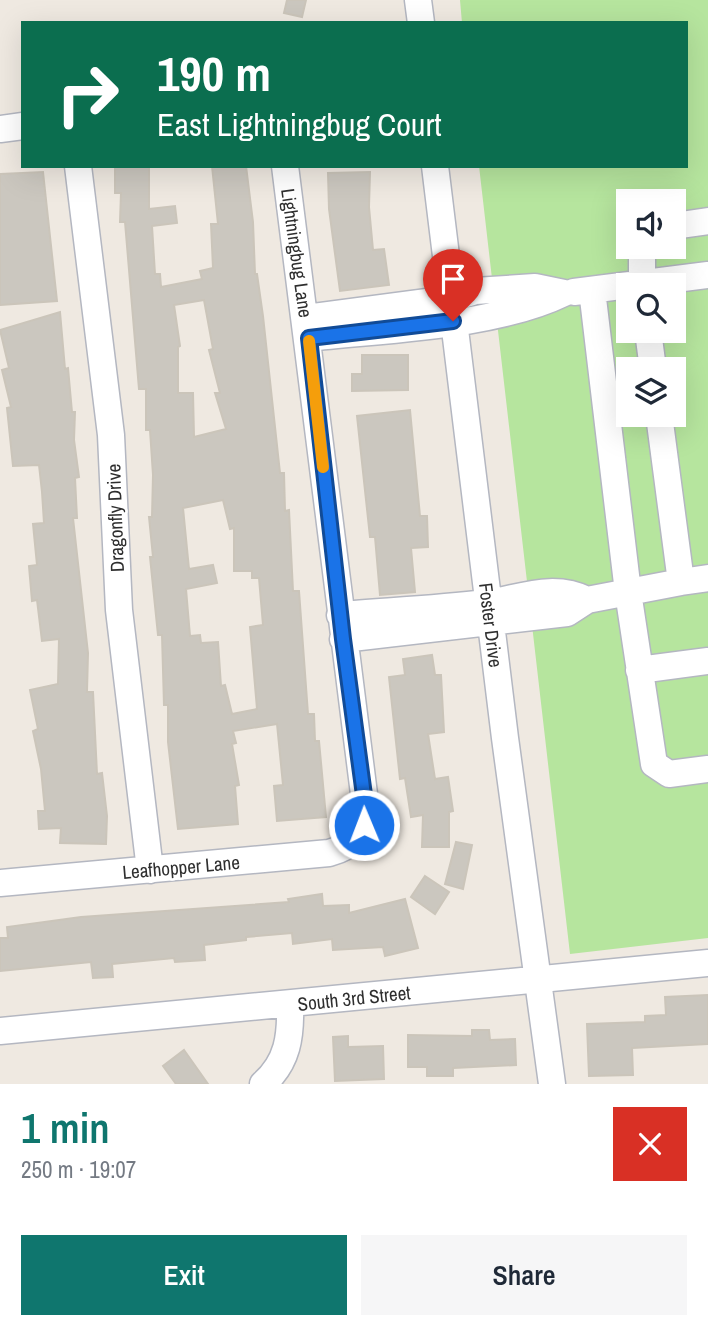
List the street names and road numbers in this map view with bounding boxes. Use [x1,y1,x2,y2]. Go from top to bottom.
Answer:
street label: Lightningbug Lane [275,187,319,319]
street label: Dragonfly Drive [100,463,130,573]
street label: Foster Drive [473,581,509,669]
street label: Leafhopper Lane [121,849,241,885]
street label: South 3rd Street [296,979,412,1017]

